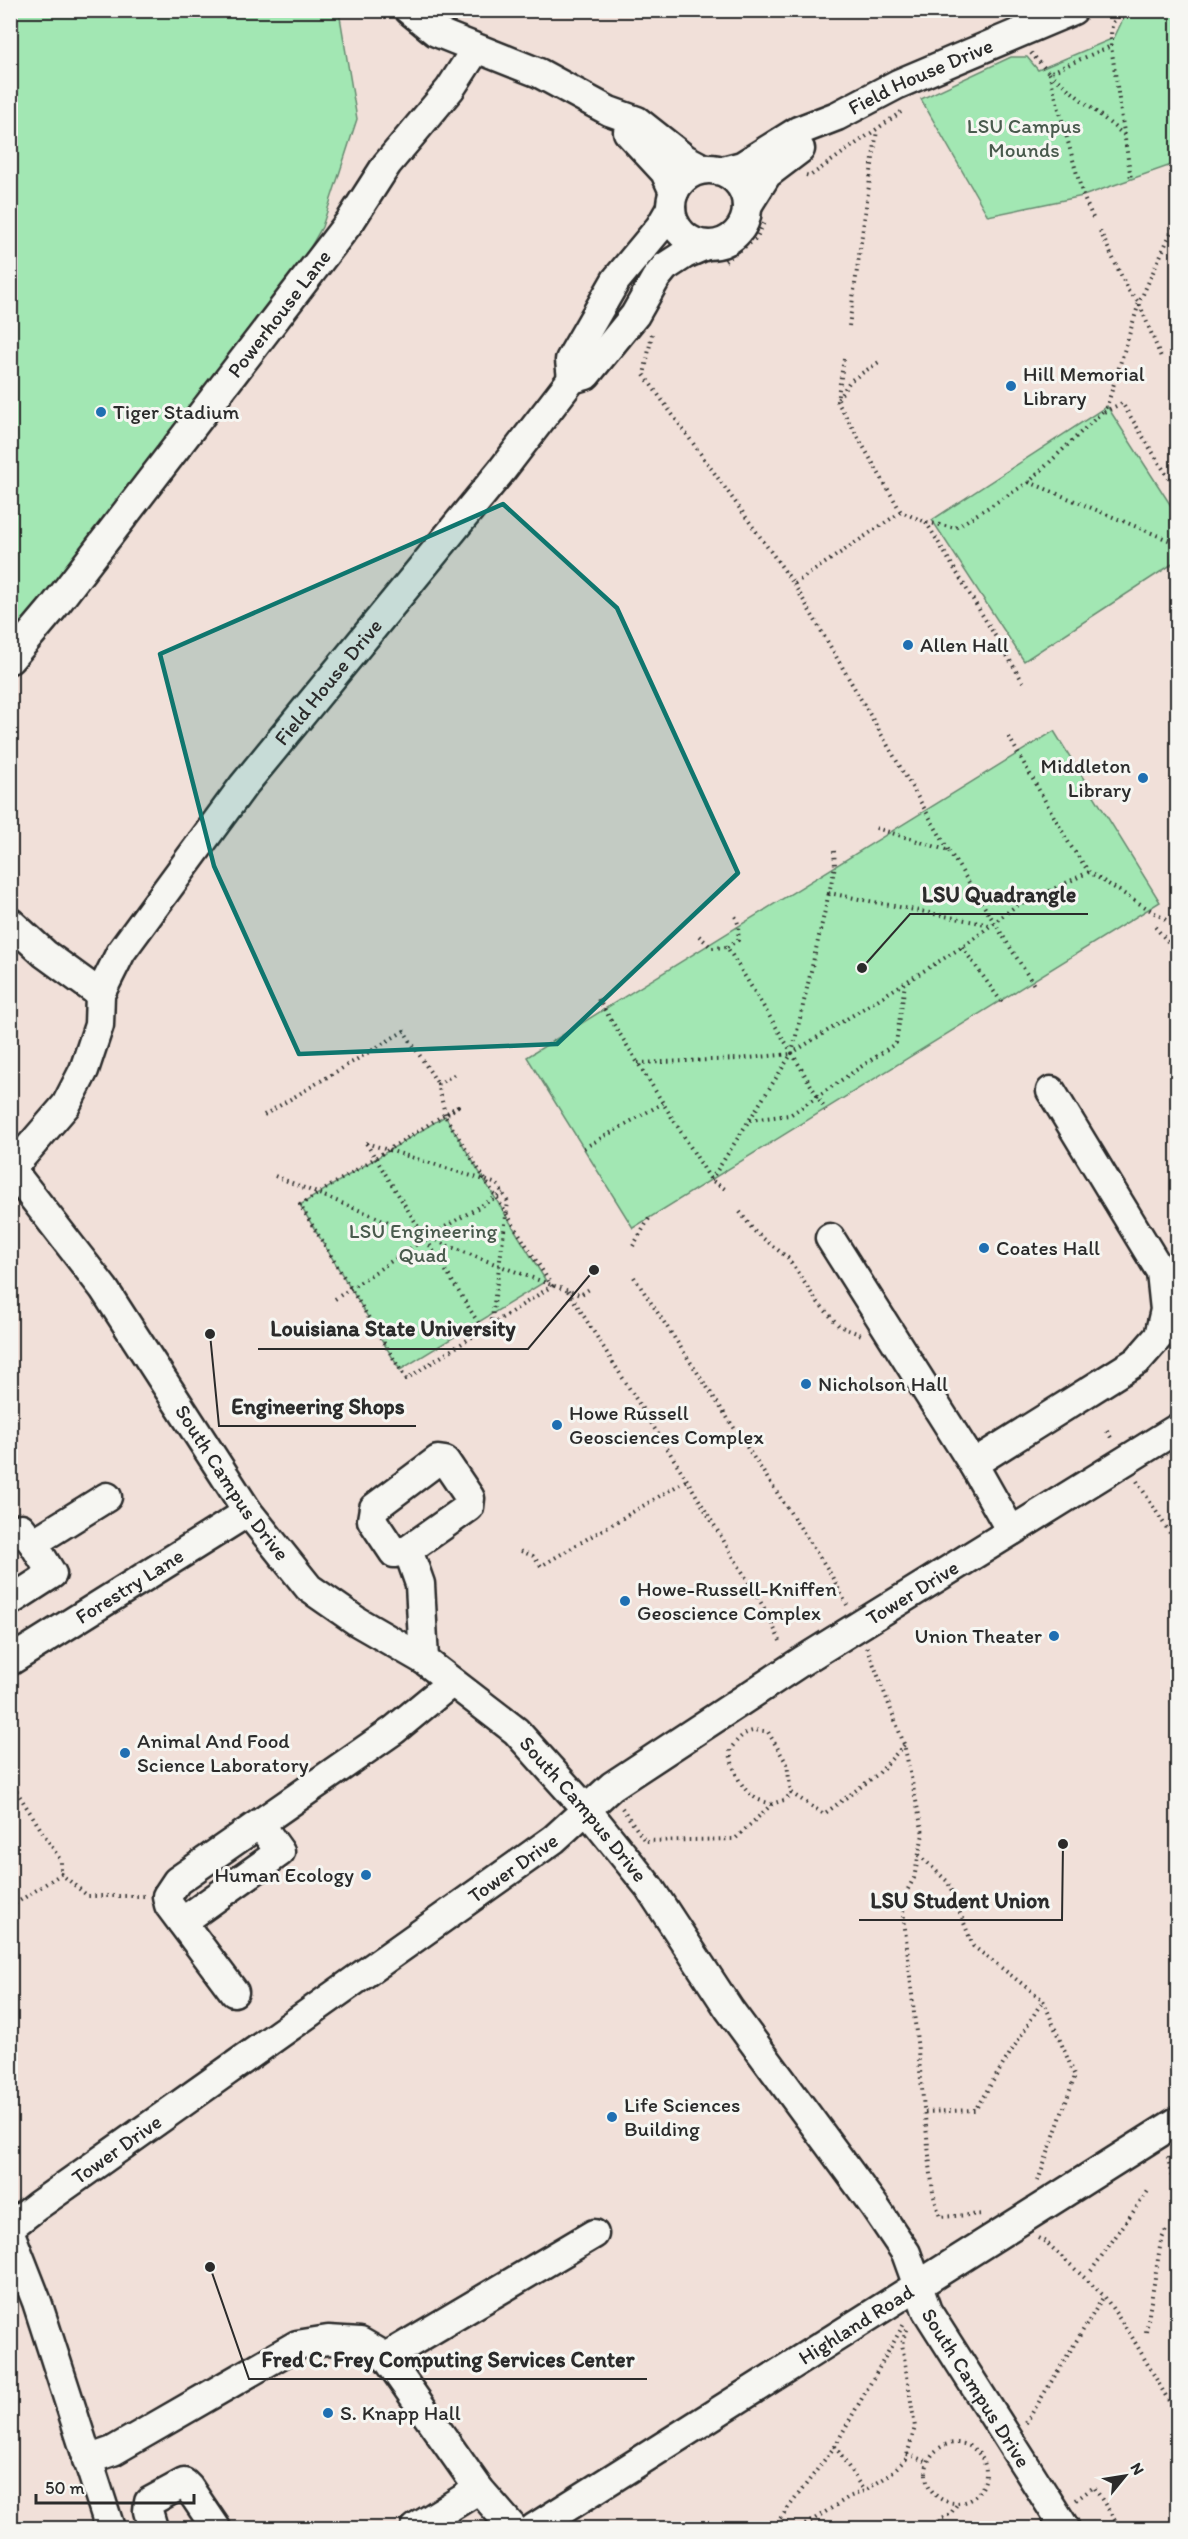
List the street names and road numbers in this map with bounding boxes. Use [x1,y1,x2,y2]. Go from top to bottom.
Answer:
street label: Field House Drive [844,32,997,120]
street label: Powerhouse Lane [222,244,336,382]
street label: Field House Drive [269,613,387,750]
street label: South Campus Drive [170,1400,295,1565]
street label: Forestry Lane [71,1543,188,1629]
street label: Tower Drive [861,1554,963,1630]
street label: South Campus Drive [515,1731,653,1887]
street label: Tower Drive [463,1827,562,1908]
street label: Tower Drive [67,2109,166,2189]
street label: Highland Road [794,2278,918,2370]
street label: South Campus Drive [916,2303,1036,2472]

